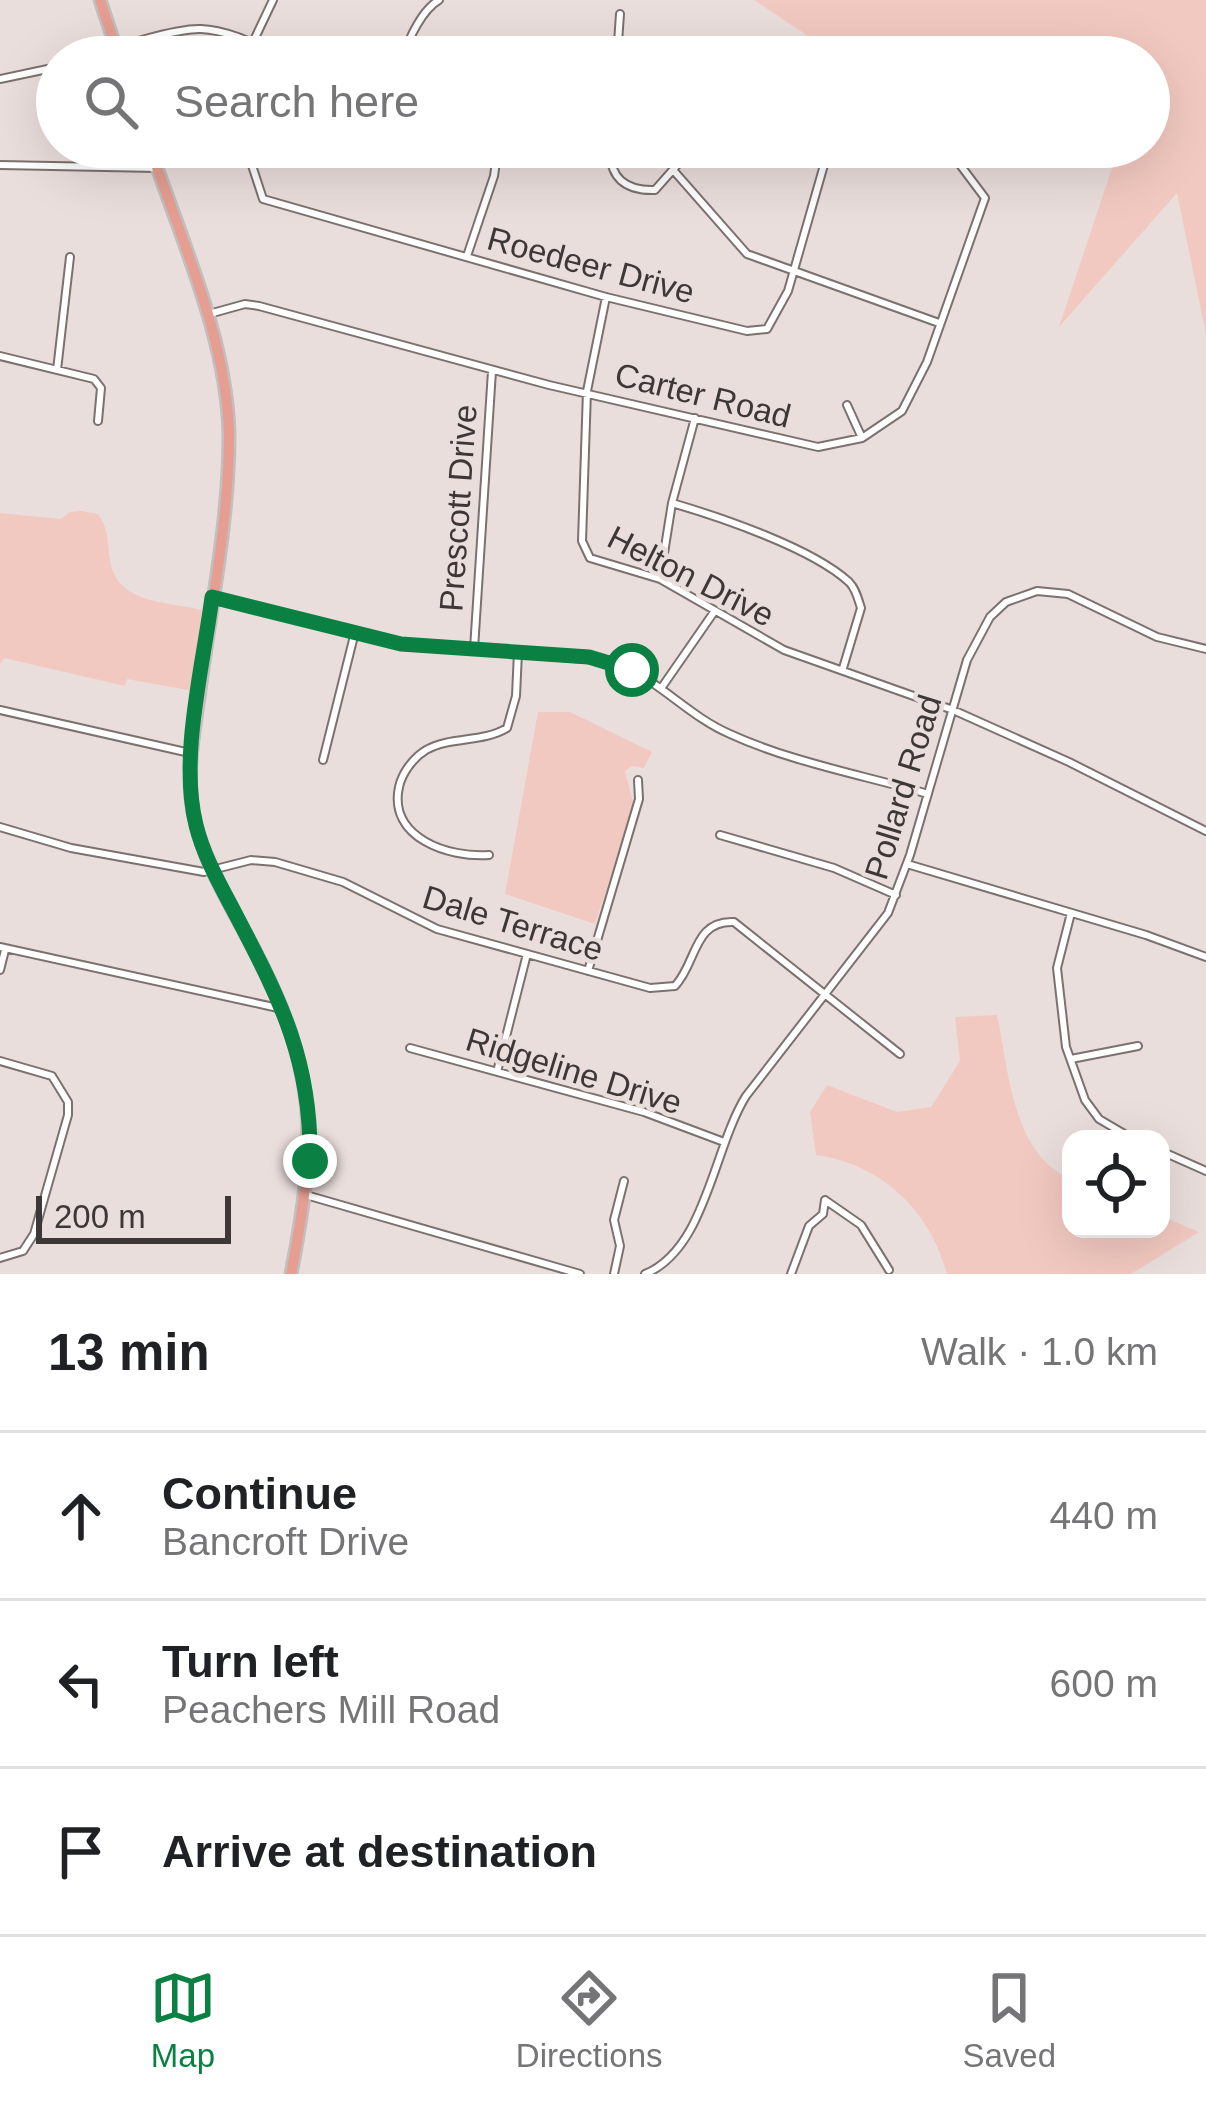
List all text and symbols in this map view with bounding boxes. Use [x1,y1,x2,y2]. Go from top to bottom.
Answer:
search box [36,36,1170,168]
icon: search [78,69,144,135]
text: Search here [174,76,419,127]
street label: Roedeer Drive [483,220,699,310]
street label: Carter Road [611,355,795,435]
street label: Prescott Drive [432,403,484,613]
street label: Helton Drive [602,518,780,634]
route start [605,643,659,697]
street label: Pollard Road [857,690,949,884]
street label: Dale Terrace [418,878,608,968]
street label: Ridgeline Drive [462,1021,686,1121]
map controls [1062,1130,1170,1238]
button: locate [1062,1130,1170,1238]
route end [283,1134,337,1188]
scale bar [36,1190,231,1243]
text: 200 m [54,1198,146,1235]
text: 13 min [48,1324,210,1381]
text: Walk · 1.0 km [921,1330,1158,1373]
text: Continue [162,1468,357,1519]
icon: ahead [48,1483,114,1549]
text: 440 m [1050,1494,1158,1537]
text: Bancroft Drive [162,1520,409,1563]
text: Turn left [162,1636,339,1687]
icon: left [48,1651,114,1717]
text: 600 m [1050,1662,1158,1705]
text: Peachers Mill Road [162,1688,500,1731]
icon: arrive [48,1819,114,1885]
text: Arrive at destination [162,1826,597,1877]
tab: Map [150,1965,216,2075]
tab: Directions [516,1965,663,2075]
tab: Saved [962,1965,1056,2075]

